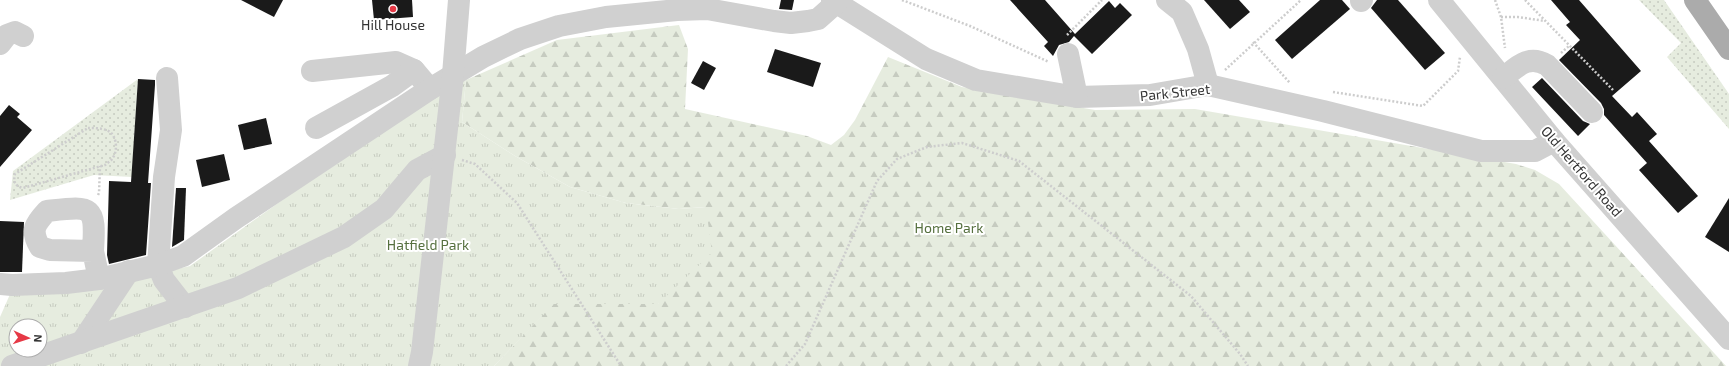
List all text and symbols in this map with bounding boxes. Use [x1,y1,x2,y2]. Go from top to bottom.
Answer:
marker: Hill House [388,4,398,14]
place label: Hill House [361,16,425,33]
street label: Park Street [1139,80,1211,104]
street label: Old Hertford Road [1538,122,1626,220]
park label: Home Park [915,219,983,236]
park label: Hatfield Park [387,236,469,253]
north arrow [8,318,48,358]
text: N [32,334,45,343]

